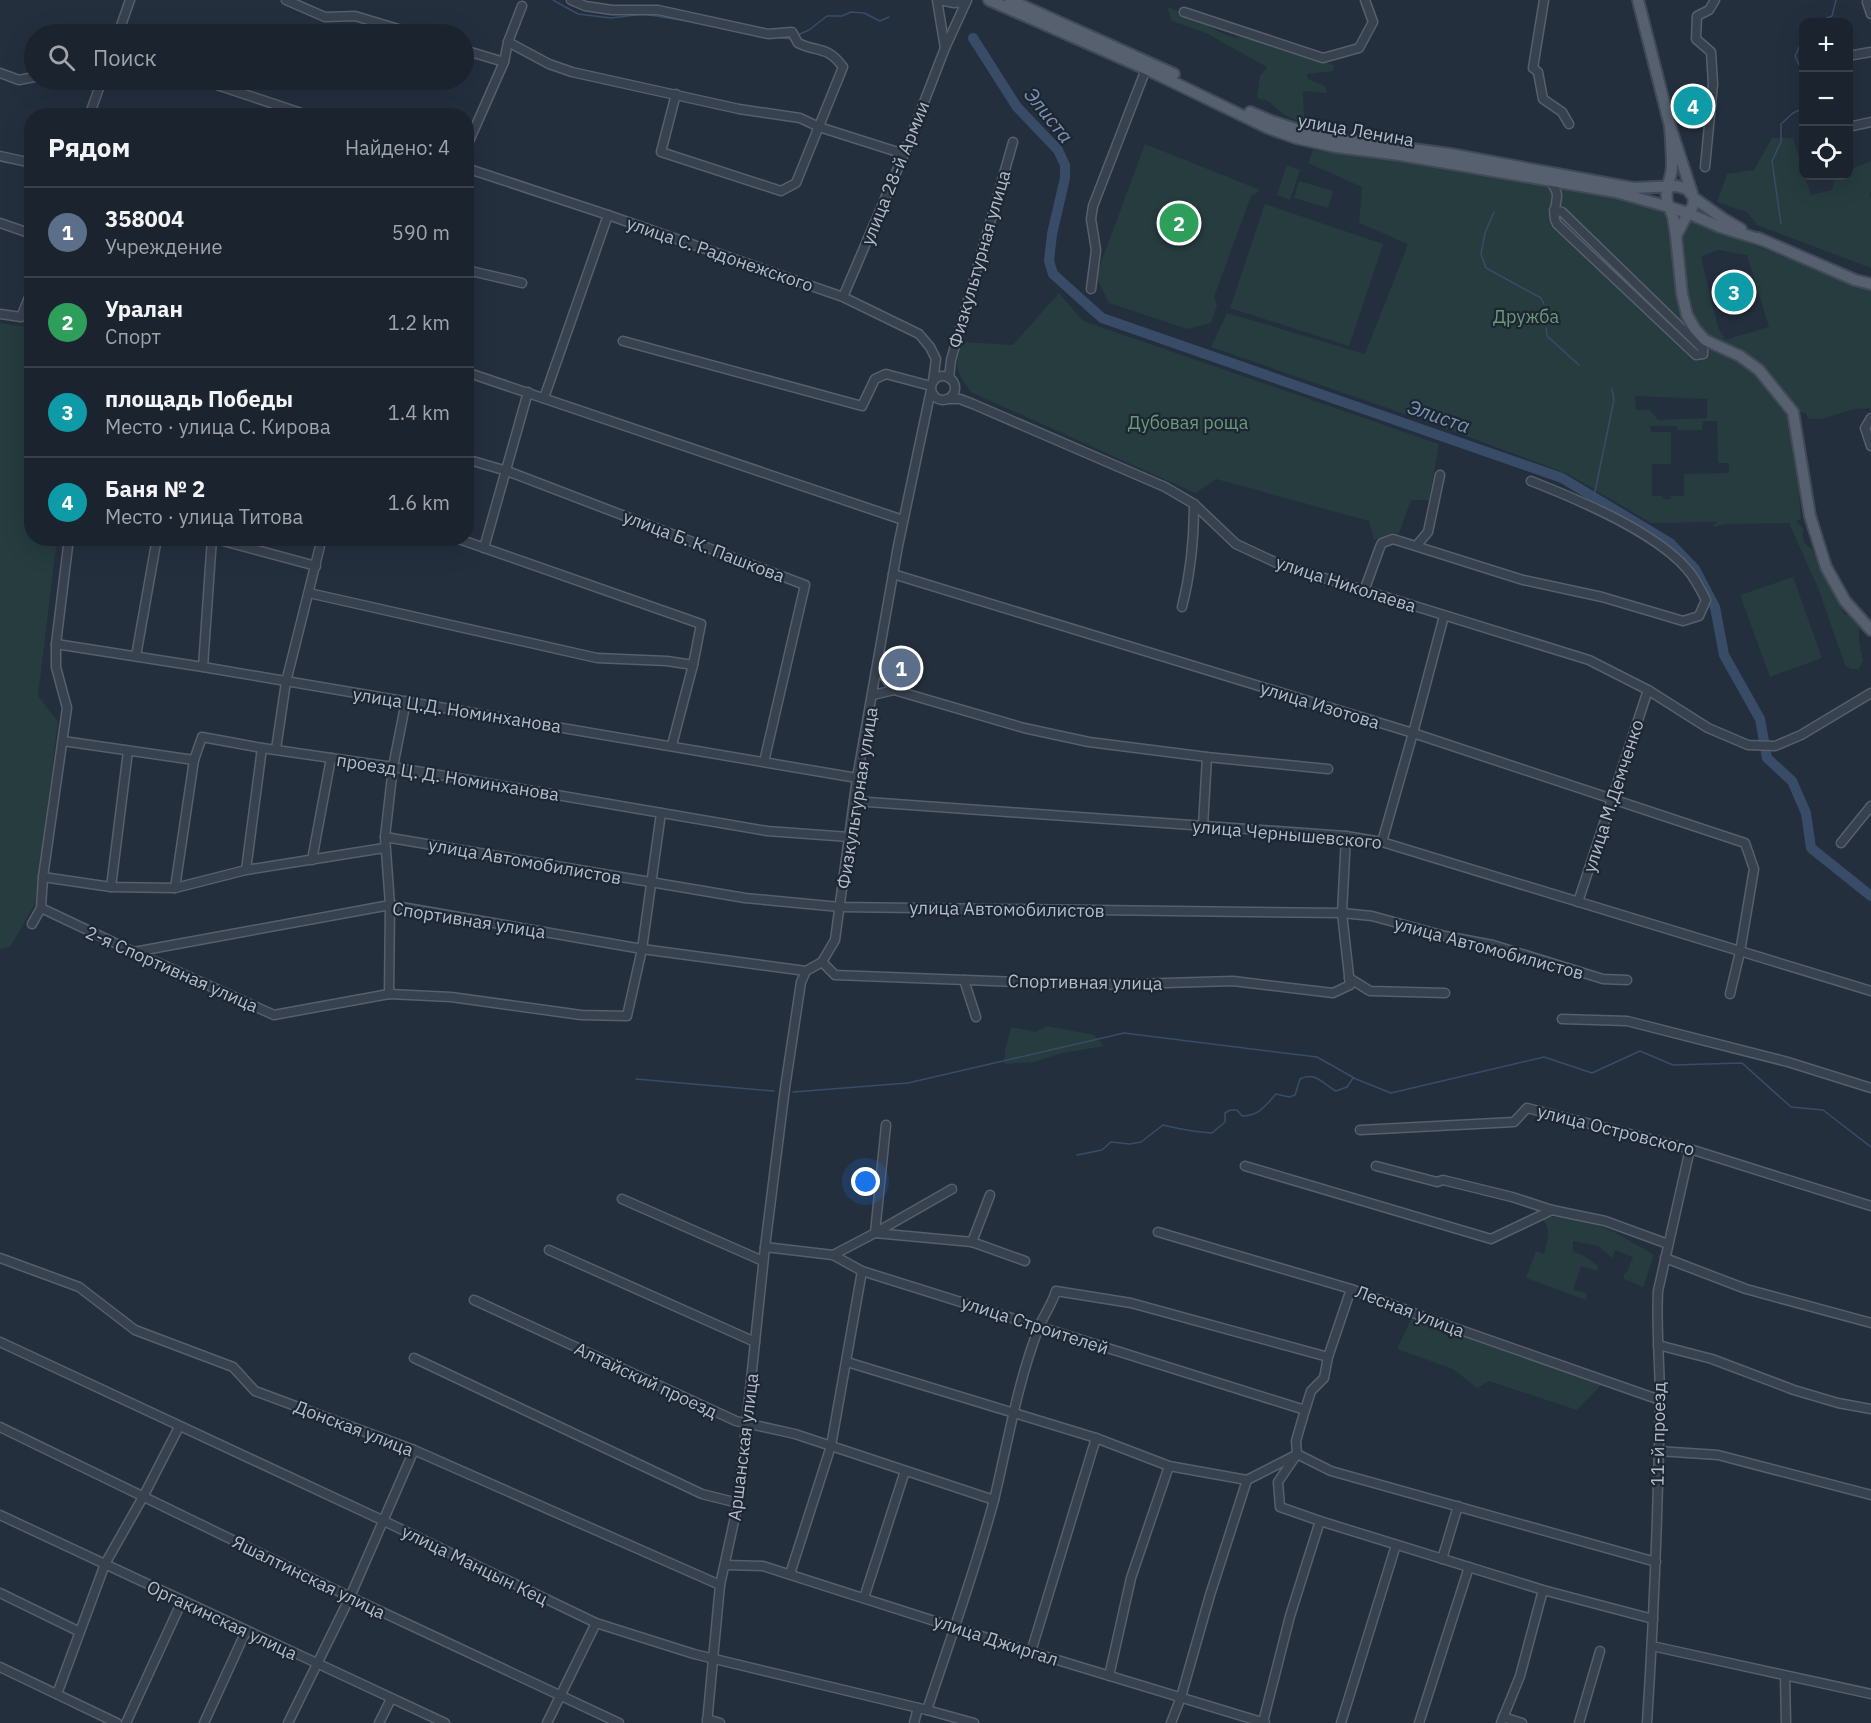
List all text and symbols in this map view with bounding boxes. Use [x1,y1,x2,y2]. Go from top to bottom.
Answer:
map controls [1799,18,1853,180]
button: + [1799,18,1853,72]
search box [24,24,474,90]
icon: search [45,41,78,74]
text: Поиск [93,43,157,72]
button: − [1799,72,1853,126]
water label: Элиста [1018,82,1080,148]
pin: 4 [1674,84,1712,128]
street label: улица 28-й Армии [856,98,934,248]
street label: улица Ленина [1296,108,1416,152]
button: locate [1799,126,1853,180]
text: Рядом [48,130,130,164]
text: Найдено: 4 [345,134,450,161]
street label: Физкультурная улица [943,167,1016,351]
pin: 2 [1160,200,1198,246]
text: 358004 [105,204,184,233]
street label: улица С. Радонежского [624,211,816,297]
text: 1 [62,219,74,246]
text: 590 m [392,219,450,246]
text: Учреждение [105,233,222,260]
pin: 3 [1714,270,1754,314]
text: Уралан [105,294,183,323]
park label: Дружба [1493,305,1559,328]
text: 2 [62,309,74,336]
text: 1.2 km [388,309,450,336]
text: Спорт [105,323,161,350]
text: площадь Победы [105,384,293,413]
water label: Элиста [1404,393,1474,439]
text: 3 [62,399,74,426]
text: 1.4 km [388,399,450,426]
park label: Дубовая роща [1128,411,1249,434]
text: Место · улица С. Кирова [105,413,331,440]
text: Баня № 2 [105,474,205,503]
text: 4 [62,489,74,516]
text: 1.6 km [388,489,450,516]
text: Место · улица Титова [105,503,303,530]
street label: улица Б. К. Пашкова [620,505,788,588]
street label: улица Николаева [1273,550,1419,618]
pin: 1 [882,646,920,690]
street label: улица Изотова [1258,676,1383,734]
street label: улица Ц.Д. Номинханова [351,682,563,738]
street label: Физкультурная улица [831,705,883,891]
street label: улица М.Демченко [1577,717,1649,875]
street label: проезд Ц. Д. Номинханова [335,748,561,806]
street label: улица Чернышевского [1191,814,1383,854]
street label: улица Автомобилистов [427,833,623,889]
street label: улица Автомобилистов [909,896,1105,922]
street label: Спортивная улица [391,897,548,944]
street label: улица Автомобилистов [1392,912,1586,984]
street label: 2-я Спортивная улица [82,921,262,1018]
street label: Спортивная улица [1007,969,1163,995]
street label: улица Островского [1535,1099,1697,1161]
your location [851,1167,880,1196]
street label: Лесная улица [1352,1280,1468,1343]
street label: улица Строителей [958,1290,1112,1360]
street label: Алтайский проезд [571,1337,721,1423]
street label: Аршанская улица [723,1371,764,1522]
street label: 11-й проезд [1646,1382,1670,1486]
street label: Донская улица [291,1395,417,1461]
street label: улица Манцын Кец [398,1520,552,1610]
street label: Яшалтинская улица [229,1530,390,1624]
street label: Оргакинская улица [143,1575,301,1665]
street label: улица Джиргал [931,1609,1061,1671]

